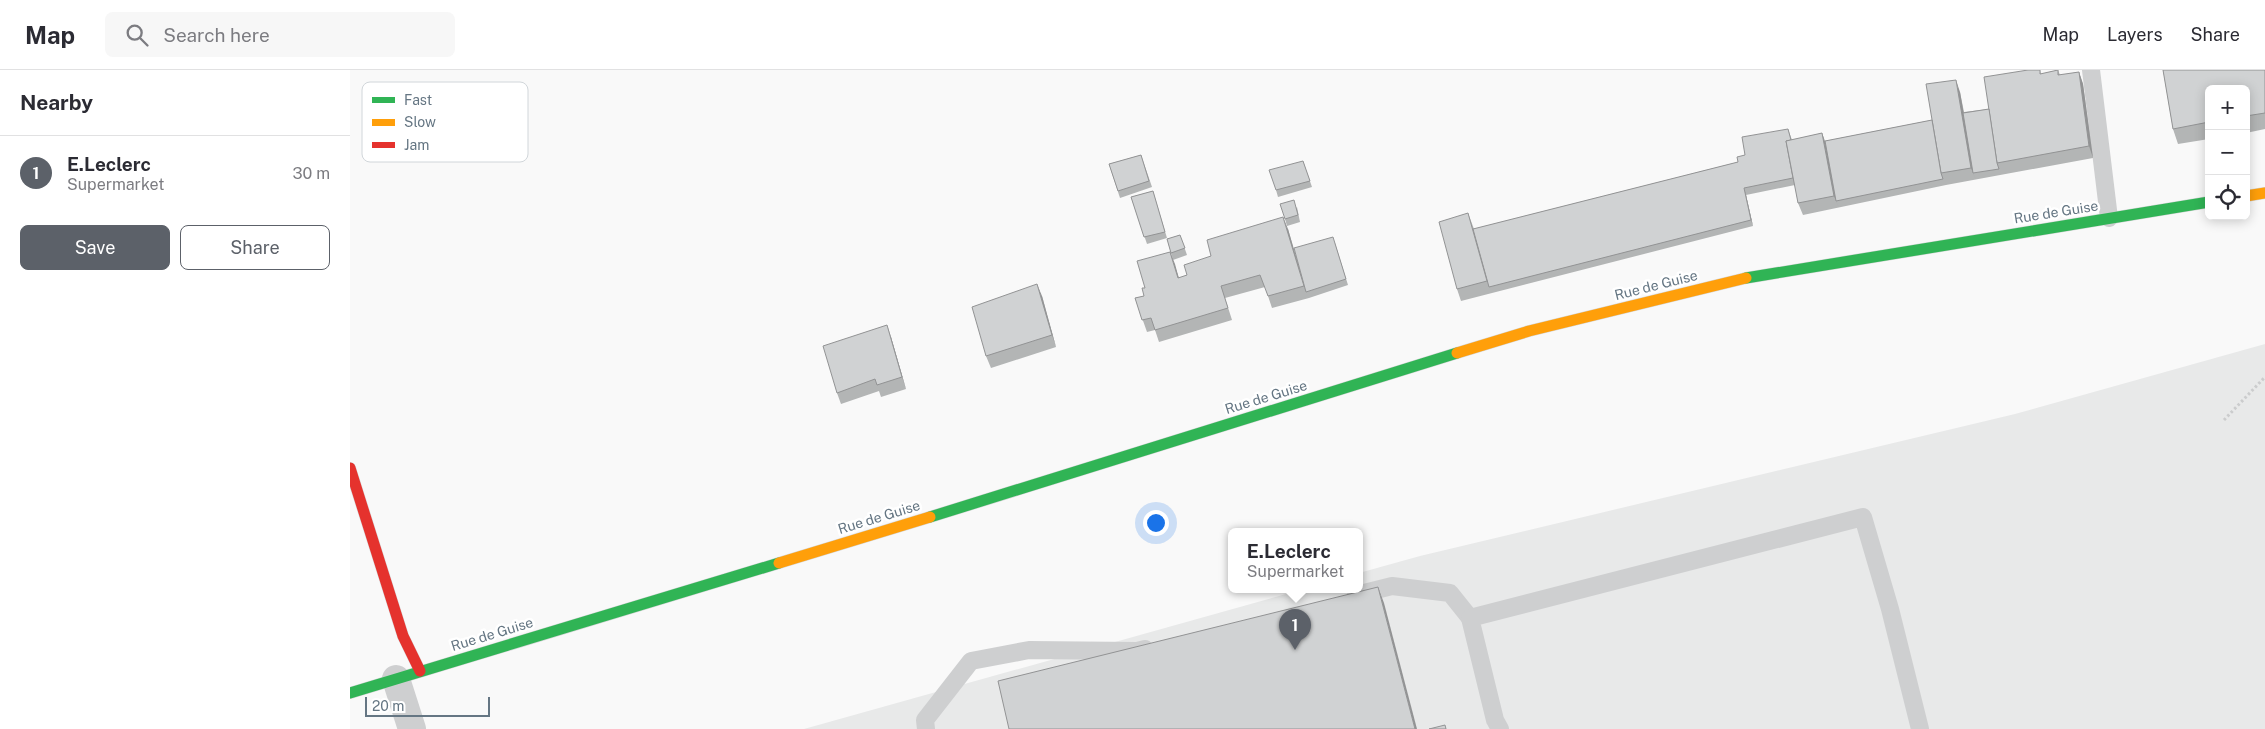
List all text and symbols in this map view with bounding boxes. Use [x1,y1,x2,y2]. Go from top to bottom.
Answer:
search box [105,12,455,57]
text: Map [25,21,75,49]
icon: search [123,21,151,49]
text: Search here [163,24,270,46]
text: Map [2043,24,2079,45]
text: Layers [2107,24,2163,45]
text: Share [2191,24,2240,45]
legend [362,82,528,162]
map controls [2205,85,2250,220]
button: + [2205,85,2250,130]
text: Nearby [20,90,93,115]
text: Fast [404,92,432,108]
text: Slow [404,114,436,130]
button: − [2205,130,2250,175]
text: Jam [404,137,429,153]
text: E.Leclerc [67,153,151,175]
text: 1 [33,164,39,183]
text: 30 m [293,164,330,183]
text: Supermarket [67,175,164,194]
button: locate [2205,175,2250,220]
street label: Rue de Guise [2013,197,2099,227]
button: Save [20,225,170,270]
button: Share [180,225,330,270]
street label: Rue de Guise [1613,267,1699,303]
street label: Rue de Guise [1223,377,1309,417]
street label: Rue de Guise [836,497,922,537]
your location [1143,510,1169,536]
popup [1228,528,1363,593]
text: E.Leclerc [1247,540,1331,562]
text: Supermarket [1247,562,1344,581]
pin: 1 [1279,609,1311,650]
street label: Rue de Guise [449,614,535,654]
scale bar [365,694,490,717]
text: 20 m [372,698,404,714]

